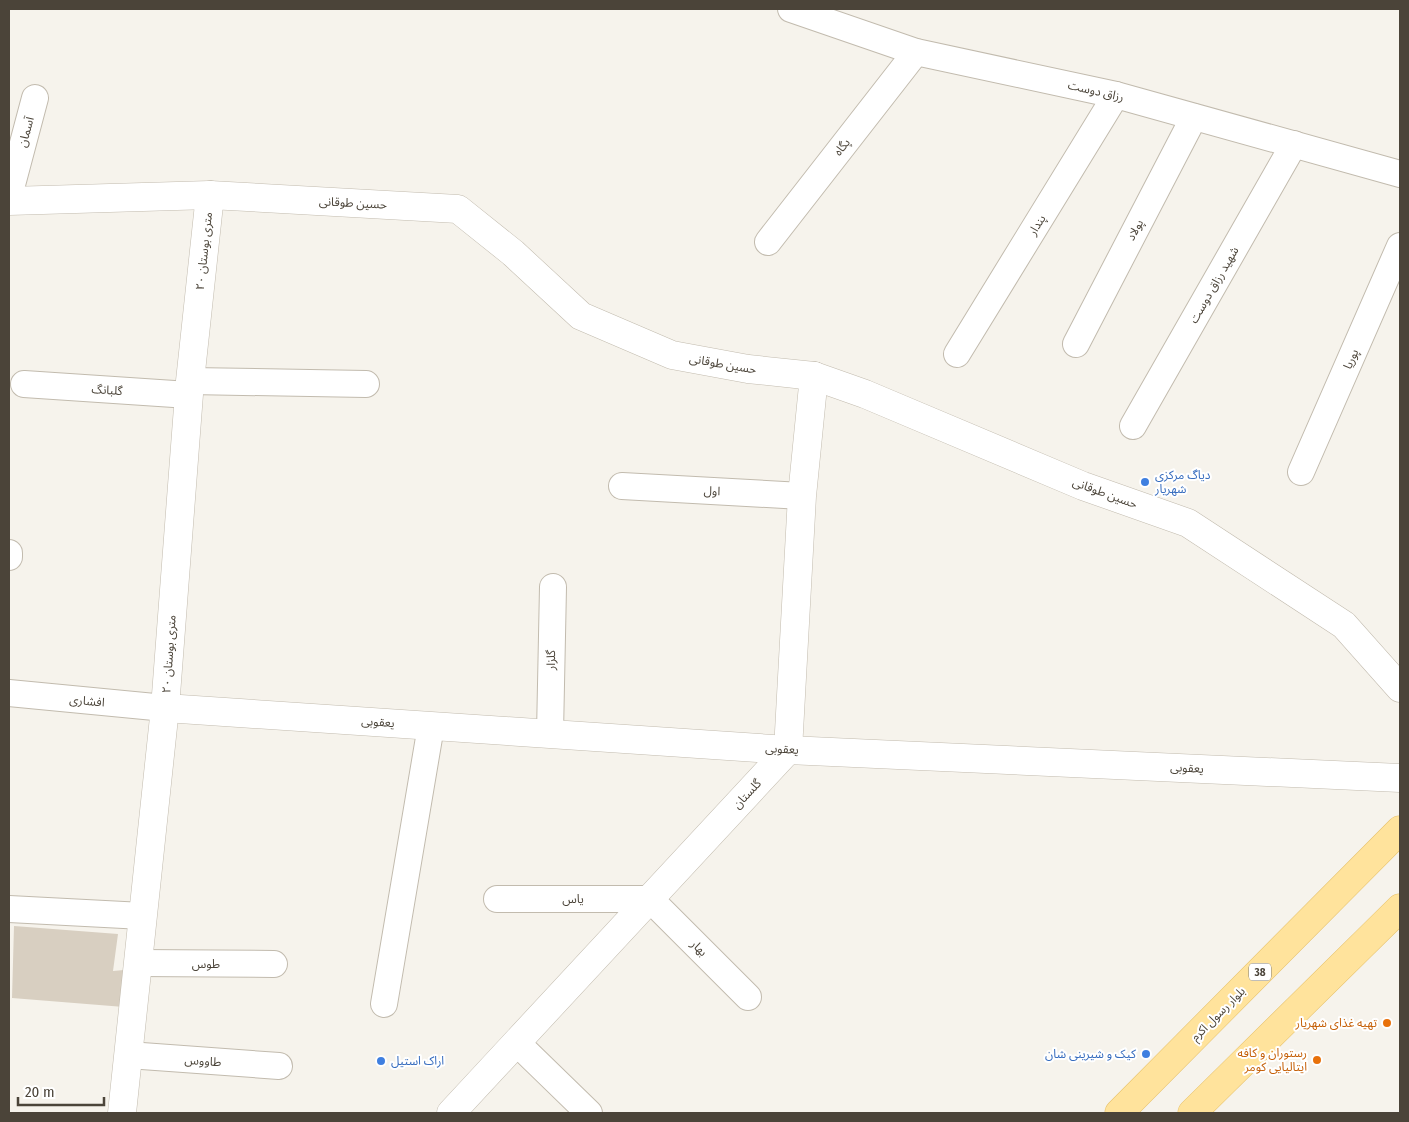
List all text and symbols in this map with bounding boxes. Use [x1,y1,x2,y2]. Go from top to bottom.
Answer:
street label: رزاق دوست [1067,78,1125,104]
street label: آسمان [15,115,37,149]
street label: پگاه [831,136,854,159]
street label: حسین طوقانی [319,194,387,212]
street label: ۲۰ متری بوستان [193,211,215,291]
street label: پندار [1025,212,1050,239]
street label: پولاد [1124,217,1147,243]
street label: شهید رزاق دوست [1186,244,1242,326]
street label: پوریا [1340,347,1363,372]
street label: حسین طوقانی [688,351,758,377]
street label: گلبانگ [91,382,124,398]
place label: دیاگ مرکزی شهریار [1154,468,1211,496]
street label: حسین طوقانی [1071,475,1139,511]
marker: دیاگ مرکزی شهریار [1139,476,1151,488]
street label: اول [703,484,721,498]
street label: ۲۰ متری بوستان [159,614,179,694]
street label: گلزار [544,649,558,671]
street label: افشاری [69,692,105,710]
street label: یعقوبی [361,714,395,730]
street label: یعقوبی [765,741,799,757]
street label: یعقوبی [1170,760,1204,776]
street label: گلستان [730,776,765,812]
street label: یاس [562,892,584,906]
street label: بهار [687,936,710,959]
street label: طوس [192,957,220,971]
road number: 38 [1249,964,1271,980]
street label: بلوار رسول اکرم [1188,984,1249,1045]
place label: تهیه غذای شهریار [1295,1016,1377,1030]
marker: تهیه غذای شهریار [1381,1017,1393,1029]
place label: رستوران و کافه ایتالیایی کومر [1238,1046,1307,1074]
place label: کیک و شیرینی شان [1045,1047,1137,1061]
marker: کیک و شیرینی شان [1140,1048,1152,1060]
street label: طاووس [184,1053,222,1069]
place label: اراک استیل [391,1054,444,1068]
marker: رستوران و کافه ایتالیایی کومر [1311,1054,1323,1066]
marker: اراک استیل [375,1055,387,1067]
scale bar [18,1074,104,1106]
text: 20 m [25,1083,55,1101]

